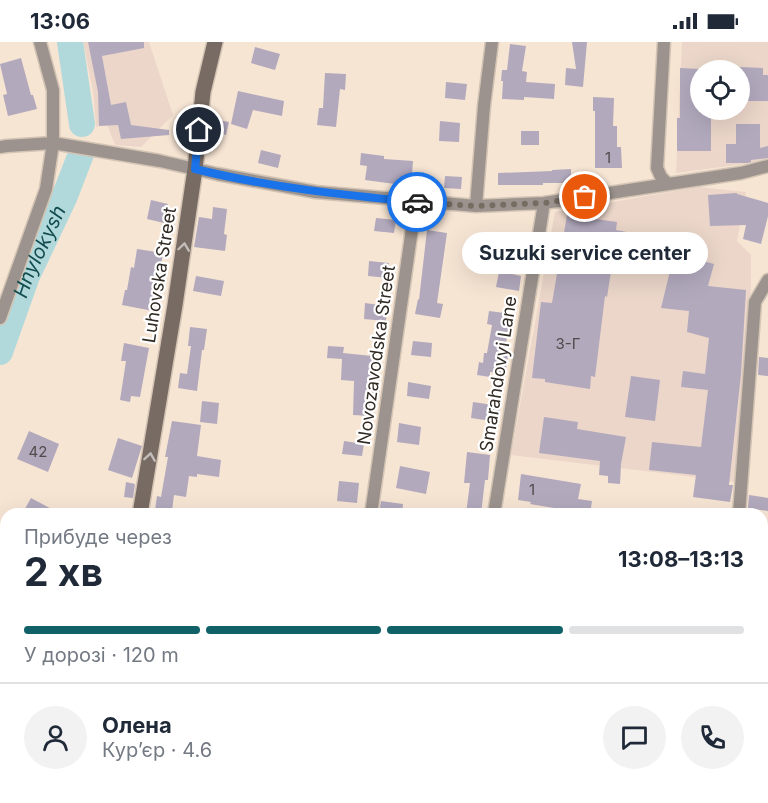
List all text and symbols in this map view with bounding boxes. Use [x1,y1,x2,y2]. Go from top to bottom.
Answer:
text: 13:06 [30,8,90,34]
map controls [690,60,750,120]
button: locate [690,60,750,120]
pin [173,104,224,155]
icon: home [182,113,215,146]
house number: 1 [605,148,611,167]
pin [559,171,610,222]
courier [387,172,447,232]
icon: bag [568,180,601,213]
icon: car [401,186,434,219]
water label: Hnylokysh [8,201,71,301]
street label: Luhovska Street [138,205,180,344]
callout: Suzuki service center [462,233,708,275]
text: Suzuki service center [479,241,691,265]
one-way arrow [177,242,189,252]
street label: Novozavodska Street [353,264,399,446]
street label: Smarahdovyi Lane [475,295,521,453]
house number: 3-Г [556,334,580,353]
house number: 42 [29,442,47,461]
one-way arrow [143,452,156,462]
house number: 1 [529,480,535,499]
text: Прибуде через [24,525,172,549]
text: 13:08–13:13 [618,546,744,572]
text: 2 хв [24,548,103,595]
text: У дорозі · 120 m [24,643,179,667]
button: person [24,706,87,769]
button: chat [603,706,666,769]
button: phone [681,706,744,769]
text: Олена [102,712,172,738]
text: Кур’єр · 4.6 [102,738,212,762]

